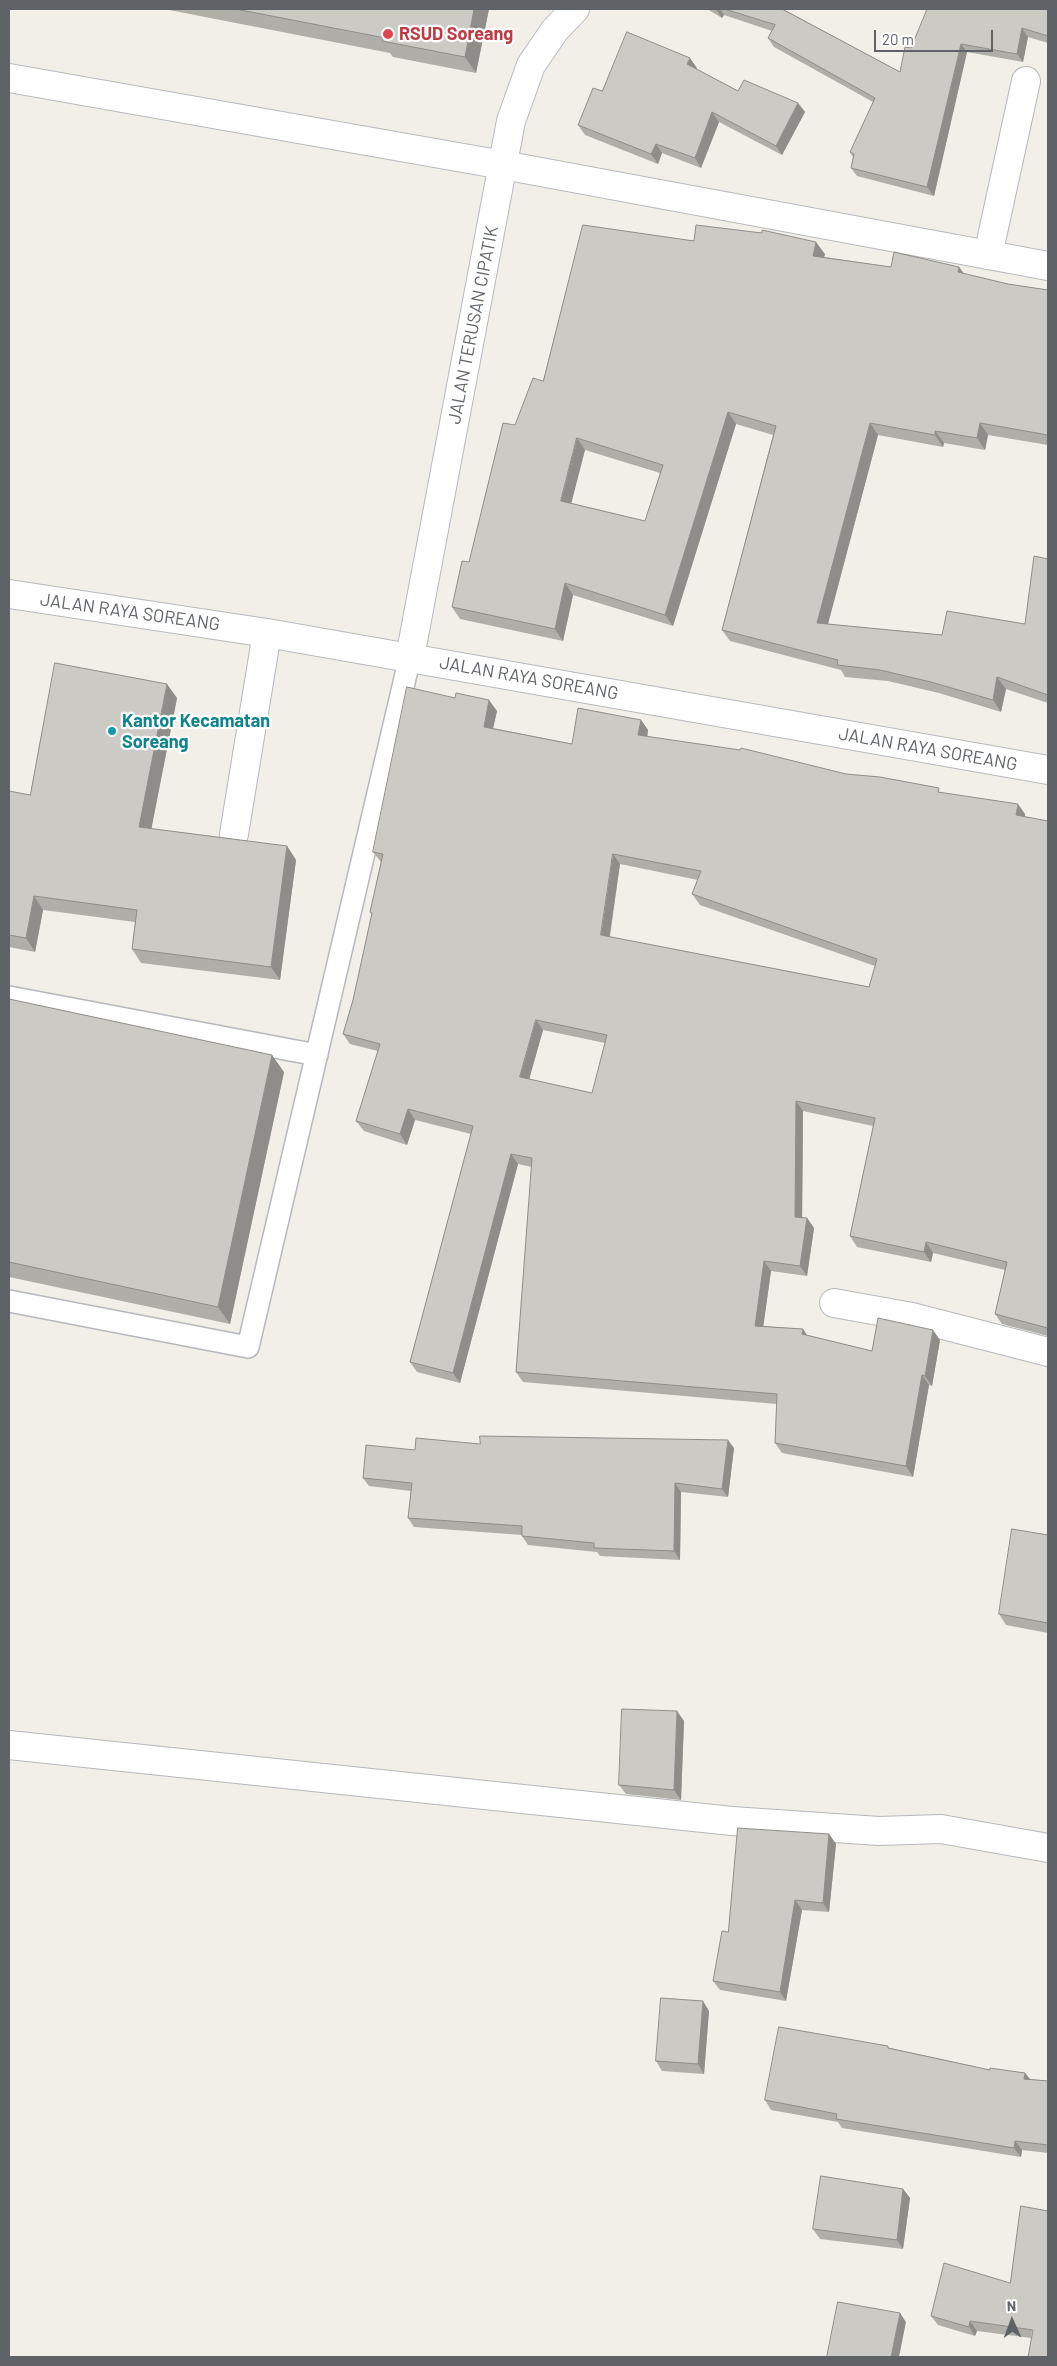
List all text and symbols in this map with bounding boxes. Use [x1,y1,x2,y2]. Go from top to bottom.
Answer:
scale bar [877,20,996,52]
place label: RSUD Soreang [399,23,513,45]
marker: RSUD Soreang [381,27,395,41]
text: 20 m [882,30,914,48]
street label: JALAN TERUSAN CIPATIK [443,224,503,426]
street label: JALAN RAYA SOREANG [39,589,221,635]
street label: JALAN RAYA SOREANG [438,652,620,704]
place label: Kantor Kecamatan Soreang [122,710,270,752]
street label: JALAN RAYA SOREANG [837,723,1019,775]
marker: Kantor Kecamatan Soreang [106,725,118,737]
north arrow [987,2296,1037,2346]
text: N [1007,2297,1016,2314]

